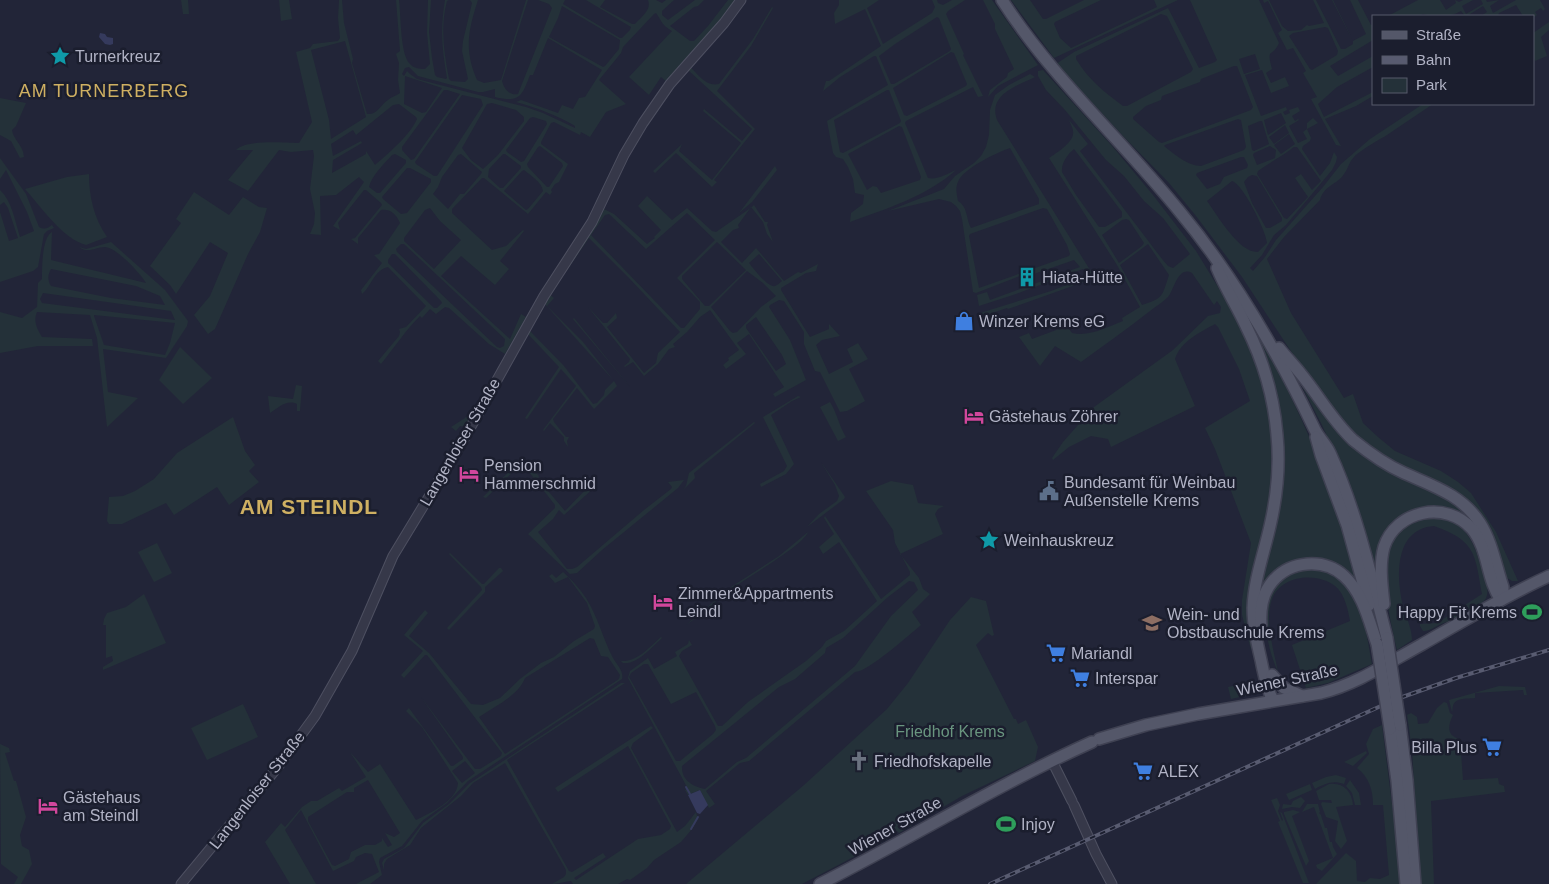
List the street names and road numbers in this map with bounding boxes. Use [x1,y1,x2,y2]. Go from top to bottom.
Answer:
street label: Langenloiser Straße [417,375,503,509]
street label: Wiener Straße [1235,661,1339,699]
street label: Langenloiser Straße [206,728,308,852]
street label: Wiener Straße [846,794,944,858]

